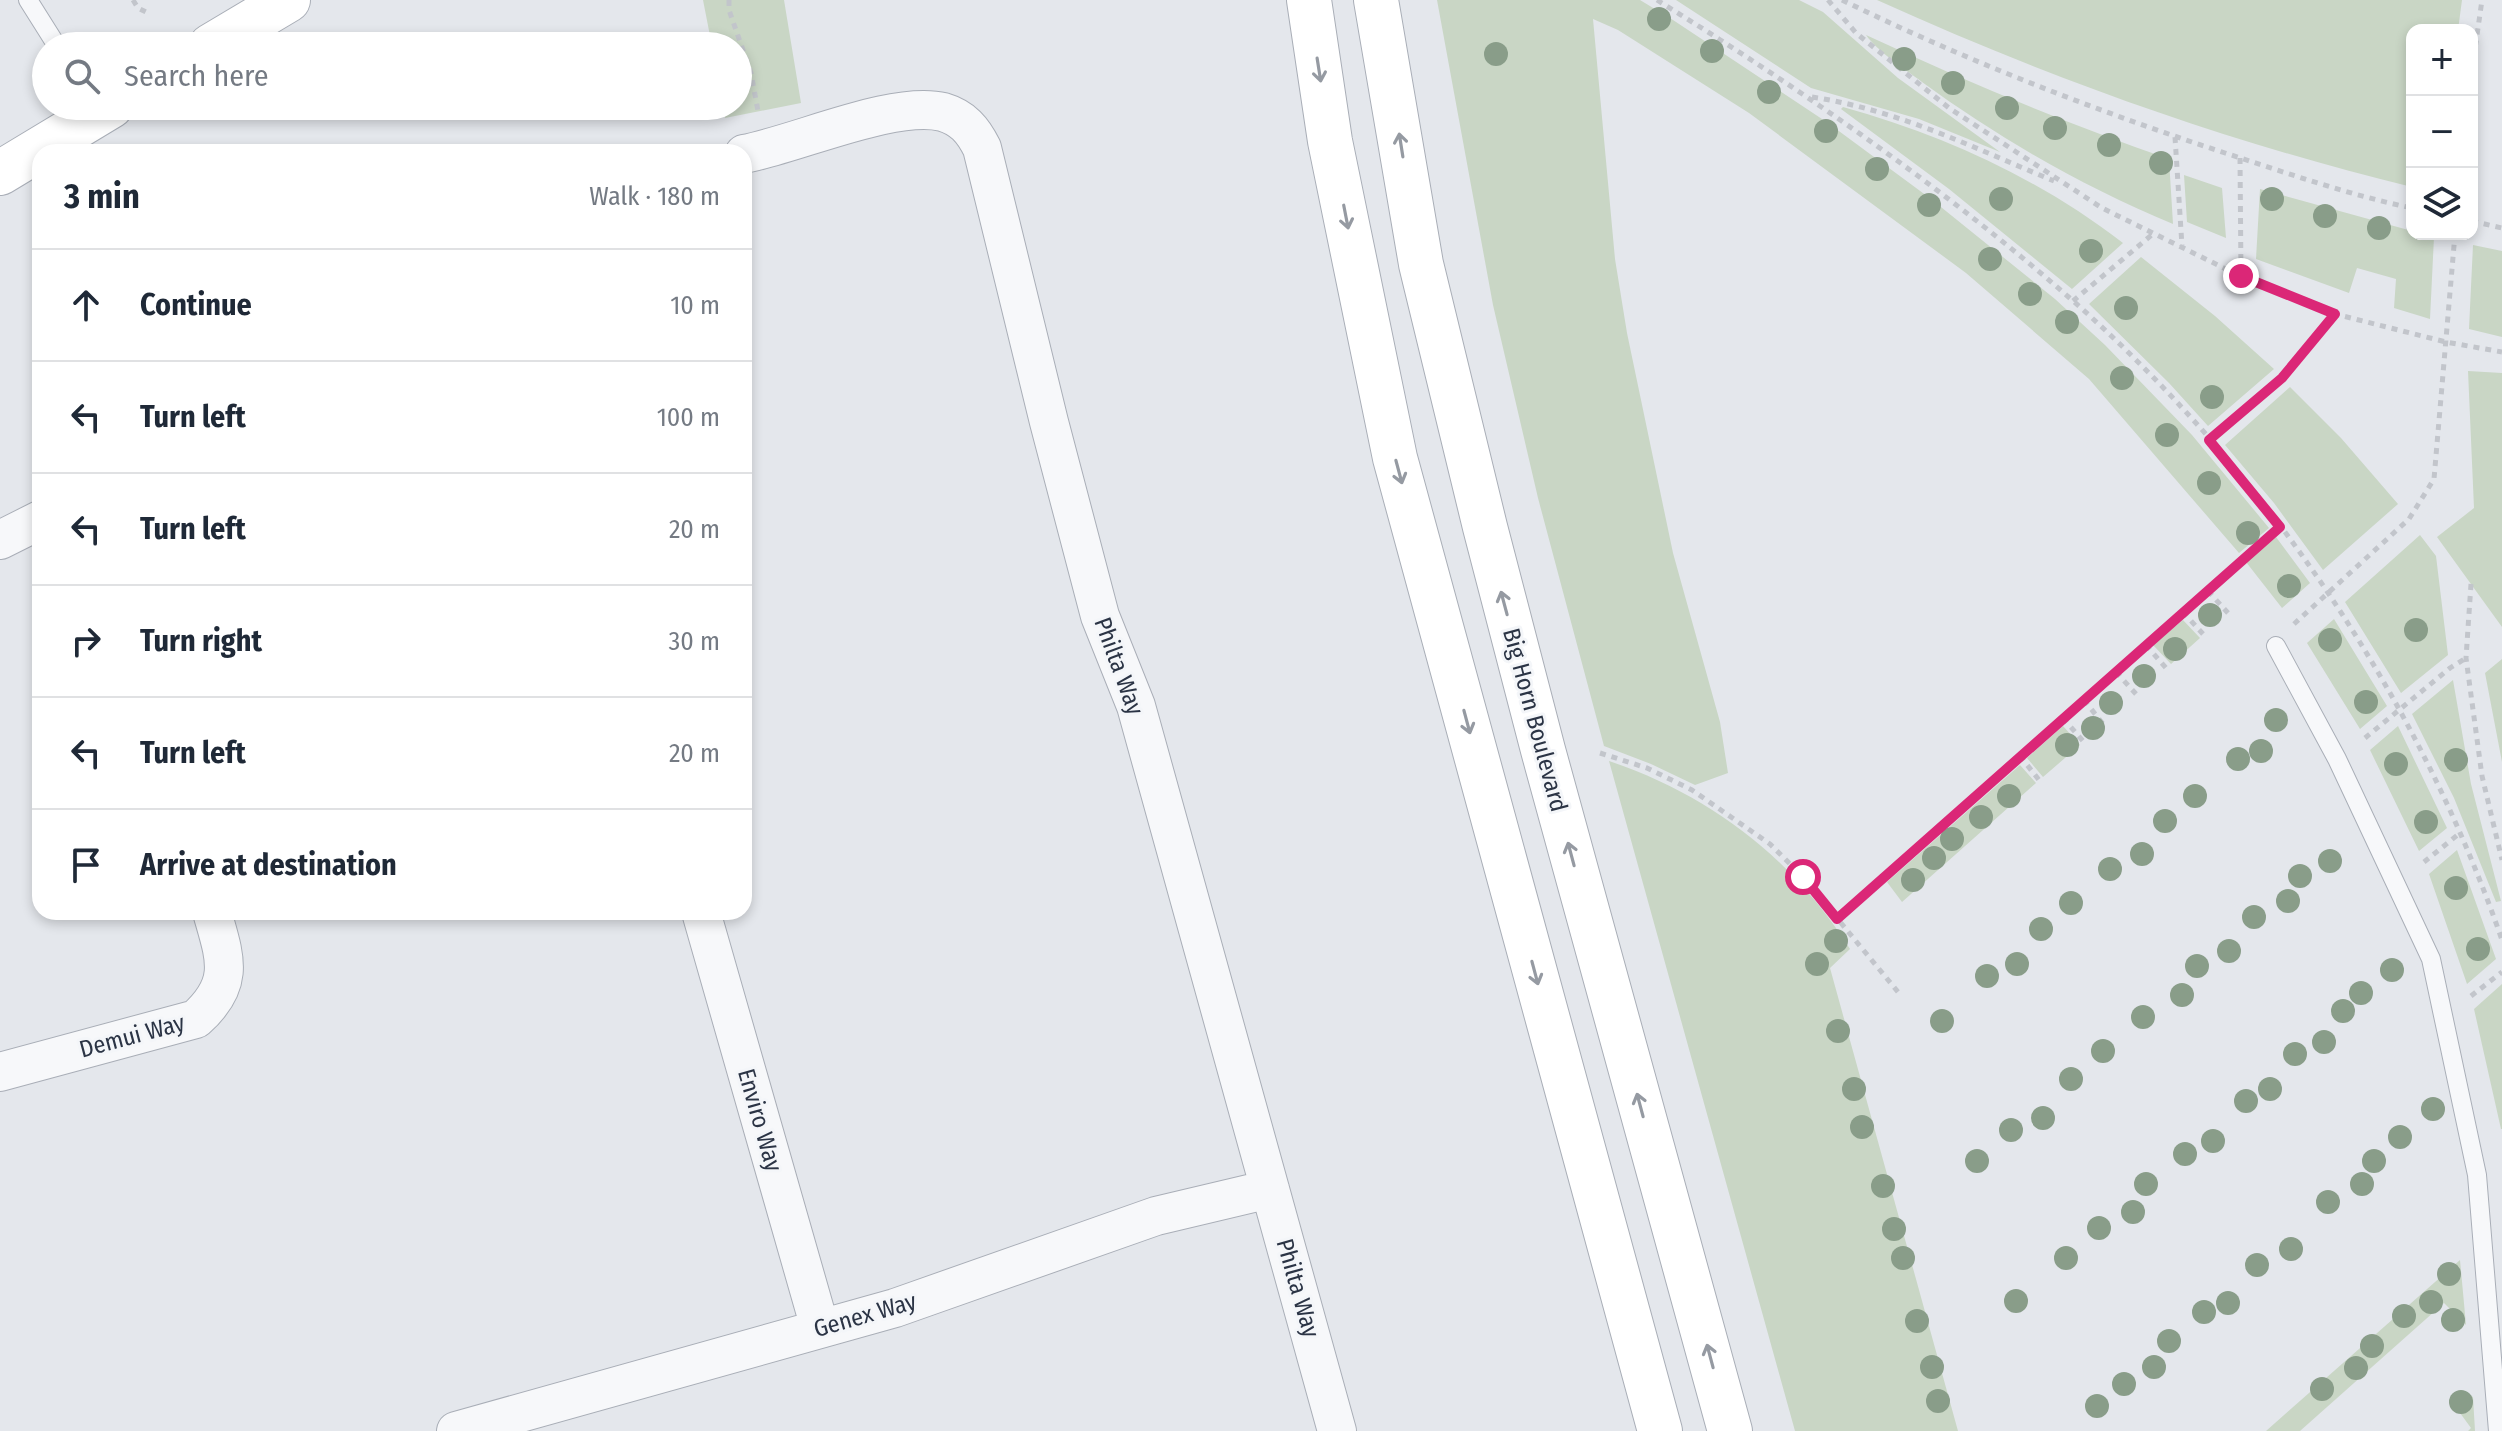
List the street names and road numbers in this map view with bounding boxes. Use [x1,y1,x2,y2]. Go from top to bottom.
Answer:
street label: Philta Way [1088,614,1150,719]
street label: Big Horn Boulevard [1497,625,1573,815]
street label: Demui Way [76,1008,188,1063]
street label: Enviro Way [732,1065,788,1175]
street label: Philta Way [1271,1235,1326,1341]
street label: Genex Way [810,1287,920,1343]

